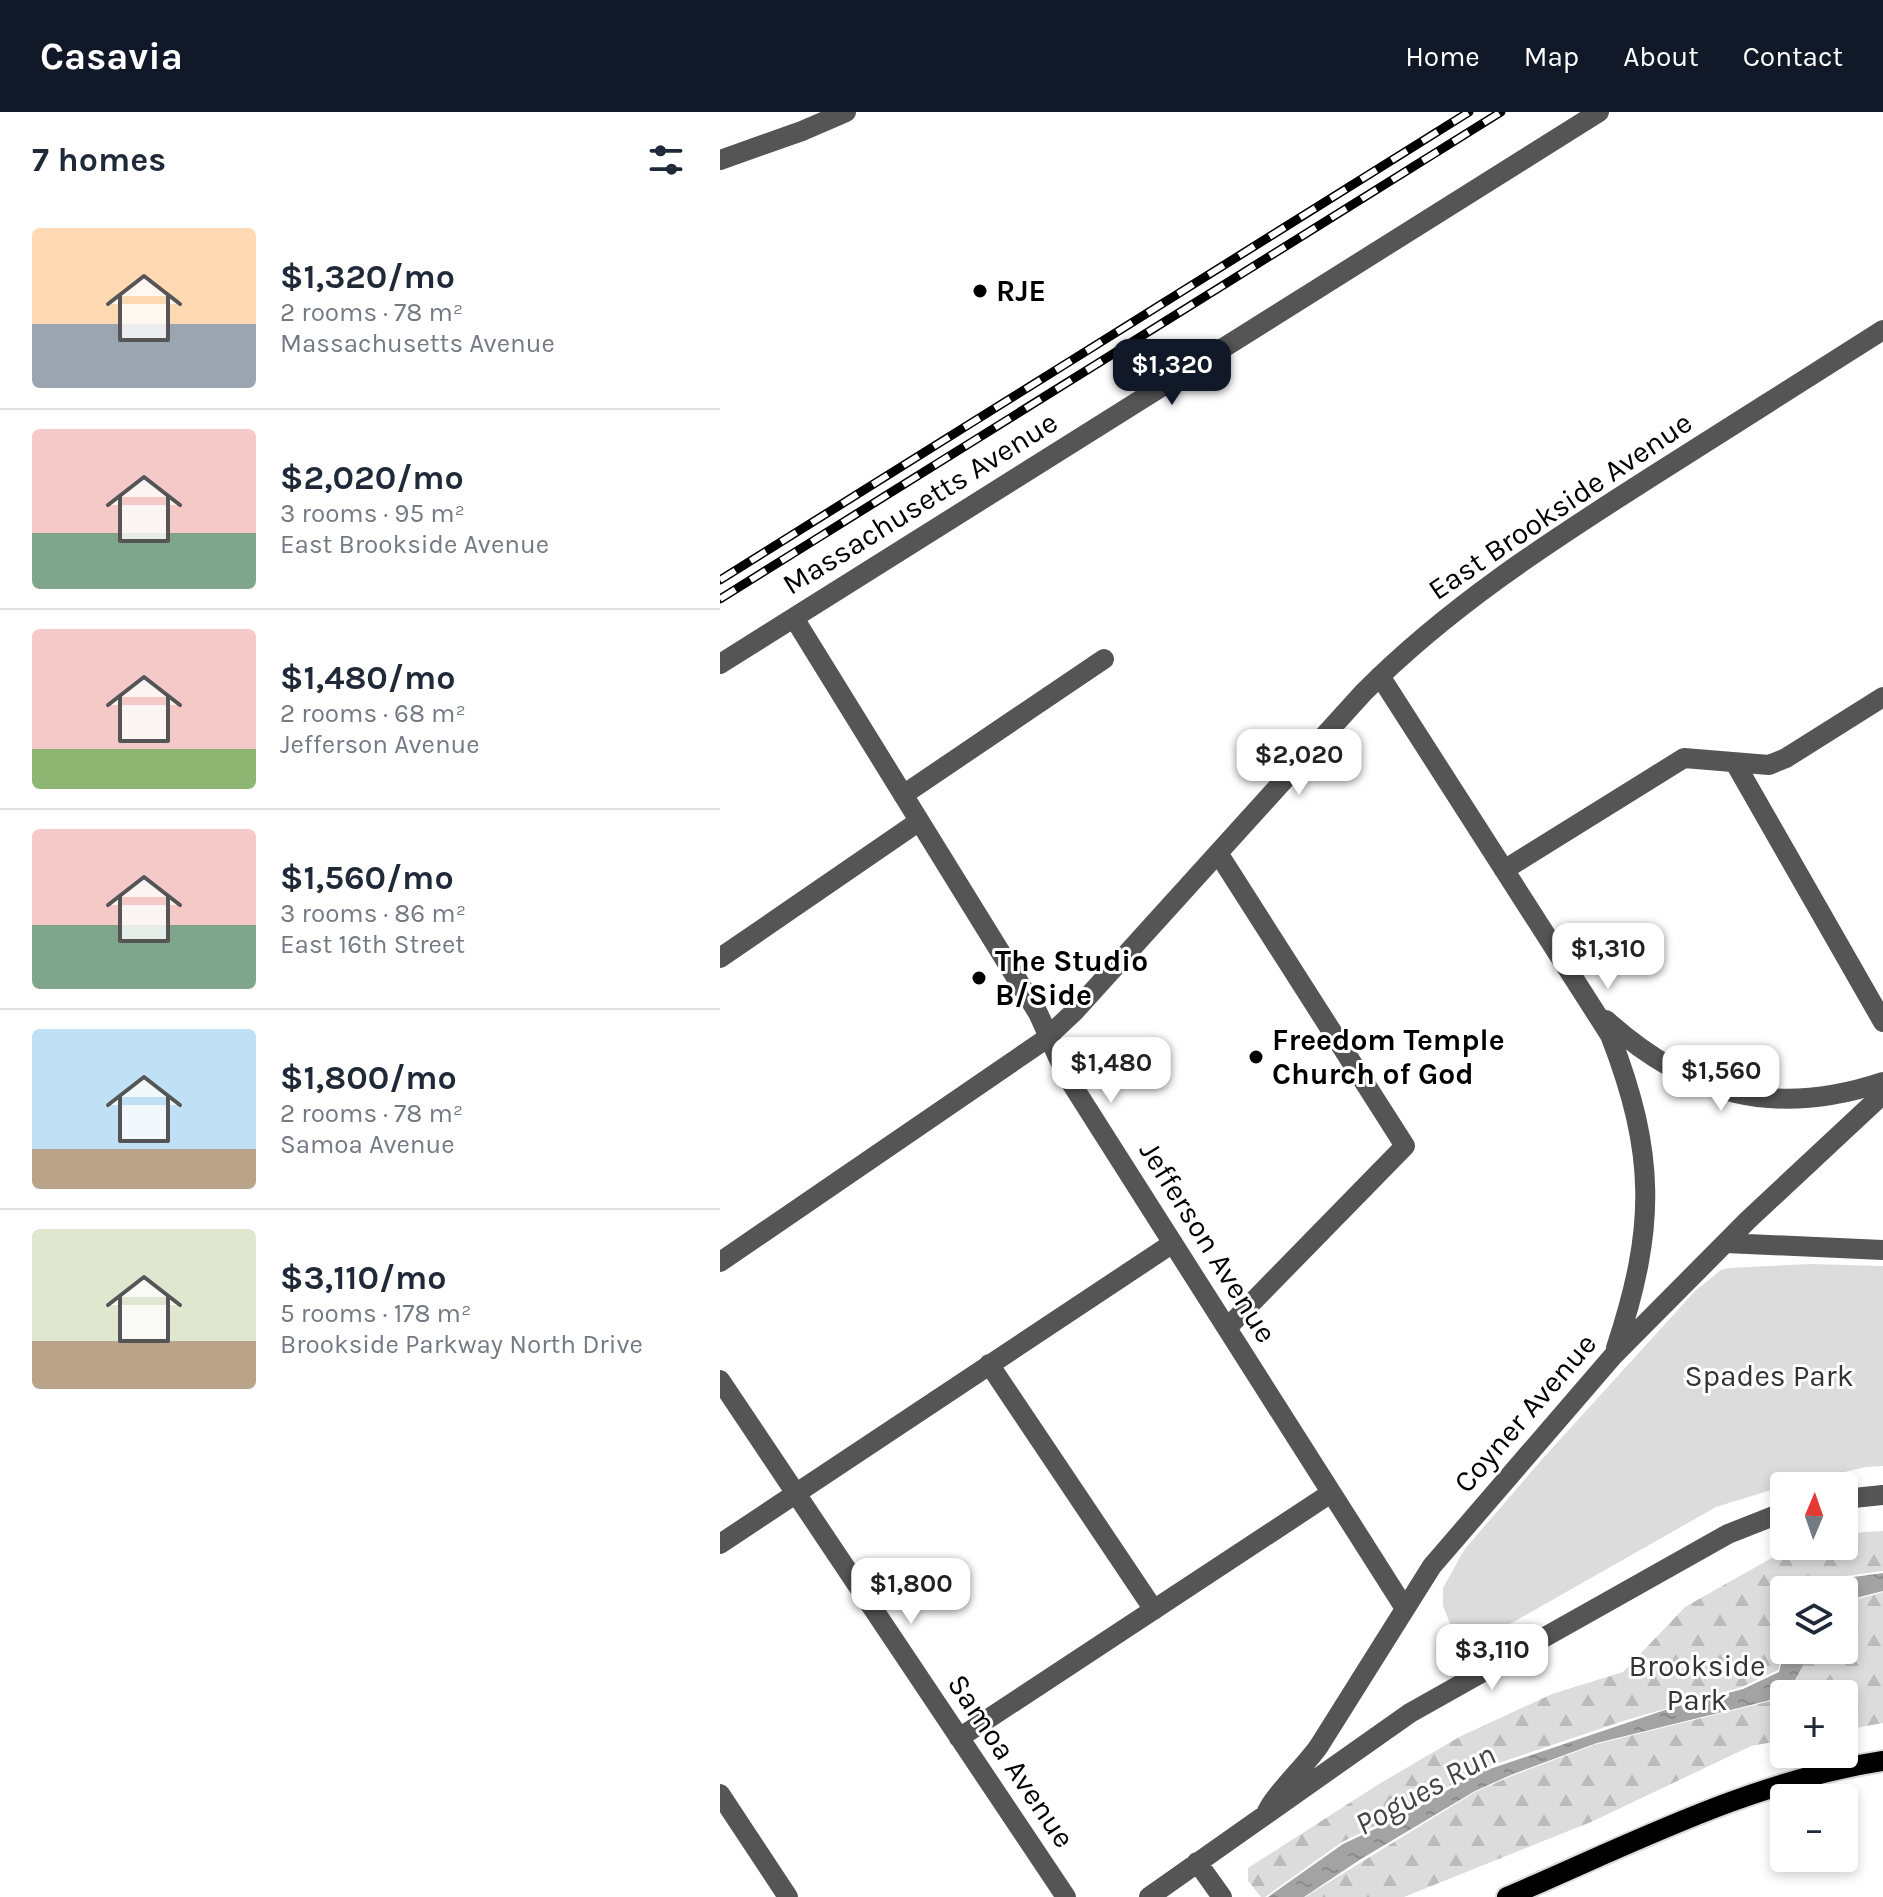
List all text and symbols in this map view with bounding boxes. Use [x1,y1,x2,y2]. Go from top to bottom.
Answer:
text: Casavia [40,34,183,79]
text: Home [1405,40,1480,73]
text: Map [1524,40,1579,73]
text: About [1623,40,1699,73]
text: Contact [1743,40,1843,73]
icon: filters [644,138,688,182]
text: 7 homes [32,140,166,180]
text: $1,320/mo [280,257,455,297]
icon: home [96,260,192,356]
place label: RJE [996,273,1046,309]
marker: RJE [971,282,989,300]
text: 2 rooms · 78 m² [280,297,463,328]
text: Massachusetts Avenue [280,328,555,359]
pin: $1,320 [1107,339,1237,407]
text: $1,320 [1131,349,1213,380]
street label: Massachusetts Avenue [776,404,1064,602]
street label: East Brookside Avenue [1421,404,1699,608]
text: $2,020/mo [280,458,464,498]
icon: home [96,461,192,557]
text: 3 rooms · 95 m² [280,498,465,529]
text: East Brookside Avenue [280,529,549,560]
text: $1,480/mo [280,658,455,698]
icon: home [96,661,192,757]
text: 2 rooms · 68 m² [280,698,466,729]
text: Jefferson Avenue [280,729,480,760]
pin: $2,020 [1234,729,1364,797]
text: $2,020 [1255,739,1343,770]
text: $1,560/mo [280,858,454,898]
icon: home [96,861,192,957]
text: 3 rooms · 86 m² [280,898,466,929]
pin: $1,310 [1543,923,1673,991]
text: East 16th Street [280,929,465,960]
text: $1,310 [1570,933,1646,964]
place label: The Studio B/Side [995,943,1148,1013]
marker: The Studio B/Side [970,969,988,987]
place label: Freedom Temple Church of God [1272,1022,1505,1092]
pin: $1,480 [1046,1037,1176,1105]
pin: $1,560 [1656,1045,1786,1113]
text: $1,480 [1070,1047,1152,1078]
marker: Freedom Temple Church of God [1247,1048,1265,1066]
text: $1,560 [1680,1055,1762,1086]
text: $1,800/mo [280,1058,457,1098]
icon: home [96,1061,192,1157]
text: 2 rooms · 78 m² [280,1098,463,1129]
text: Samoa Avenue [280,1129,455,1160]
street label: Jefferson Avenue [1132,1135,1284,1349]
text: $3,110/mo [280,1258,446,1298]
icon: home [96,1261,192,1357]
text: 5 rooms · 178 m² [280,1298,471,1329]
street label: Coyner Avenue [1446,1326,1604,1500]
text: Brookside Parkway North Drive [280,1329,643,1360]
park label: Spades Park [1684,1358,1854,1394]
north arrow [1770,1472,1858,1560]
map controls [1770,1472,1858,1872]
pin: $1,800 [846,1558,976,1626]
text: $1,800 [869,1568,953,1599]
button: layers [1770,1576,1858,1664]
pin: $3,110 [1427,1624,1557,1692]
text: $3,110 [1454,1634,1530,1665]
park label: Brookside Park [1628,1648,1766,1718]
street label: Samoa Avenue [940,1667,1082,1855]
button: + [1770,1680,1858,1768]
water label: Pogues Run [1349,1736,1502,1843]
button: − [1770,1784,1858,1872]

